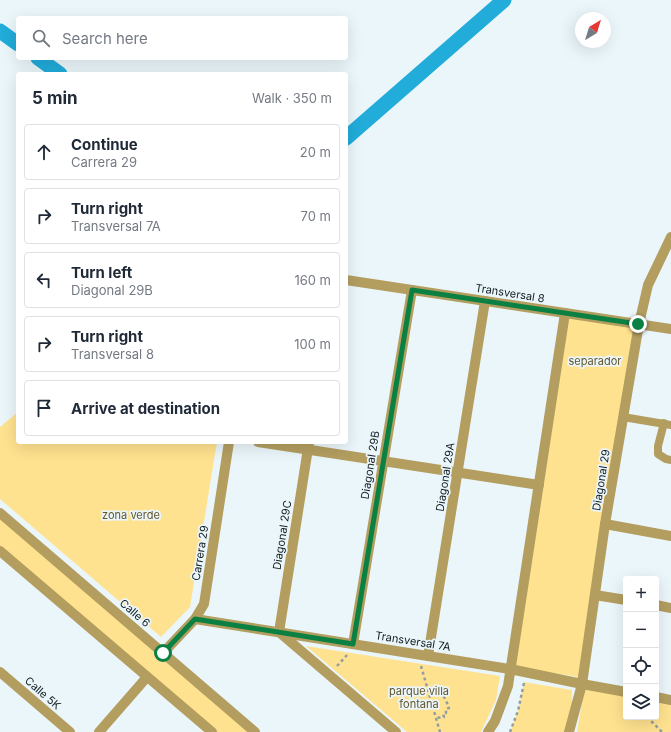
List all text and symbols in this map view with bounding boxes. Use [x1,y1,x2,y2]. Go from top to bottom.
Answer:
north arrow [575,12,611,48]
search box [16,16,348,60]
icon: search [30,27,52,49]
text: Search here [62,29,148,48]
text: 5 min [32,88,78,108]
text: Walk · 350 m [252,90,332,106]
text: Continue [71,135,138,154]
icon: ahead [33,141,55,163]
text: 20 m [300,144,331,160]
text: Carrera 29 [71,154,137,170]
text: Turn right [71,199,143,218]
icon: right [33,205,55,227]
text: 70 m [301,208,331,224]
text: Transversal 7A [71,218,161,234]
text: Turn left [71,263,132,282]
icon: left [33,269,55,291]
text: 160 m [294,272,331,288]
street label: Transversal 8 [474,281,546,305]
text: Diagonal 29B [71,282,153,298]
route end [629,315,647,333]
text: Turn right [71,327,143,346]
icon: right [33,333,55,355]
text: 100 m [294,336,331,352]
text: Transversal 8 [71,346,154,362]
park label: separador [568,354,622,368]
icon: arrive [33,397,55,419]
text: Arrive at destination [71,399,220,418]
street label: Diagonal 29B [358,430,382,500]
street label: Diagonal 29A [433,441,457,513]
street label: Diagonal 29 [589,448,613,512]
street label: Diagonal 29C [270,499,294,571]
park label: zona verde [102,508,160,522]
street label: Carrera 29 [189,524,211,582]
map controls [623,576,659,720]
button: + [623,576,659,612]
street label: Calle 6 [117,596,153,630]
button: − [623,612,659,648]
street label: Transversal 7A [374,628,452,654]
route start [154,644,172,662]
button: locate [623,648,659,684]
street label: Calle 5K [22,674,64,713]
park label: parque villa fontana [389,684,449,711]
button: layers [623,684,659,720]

